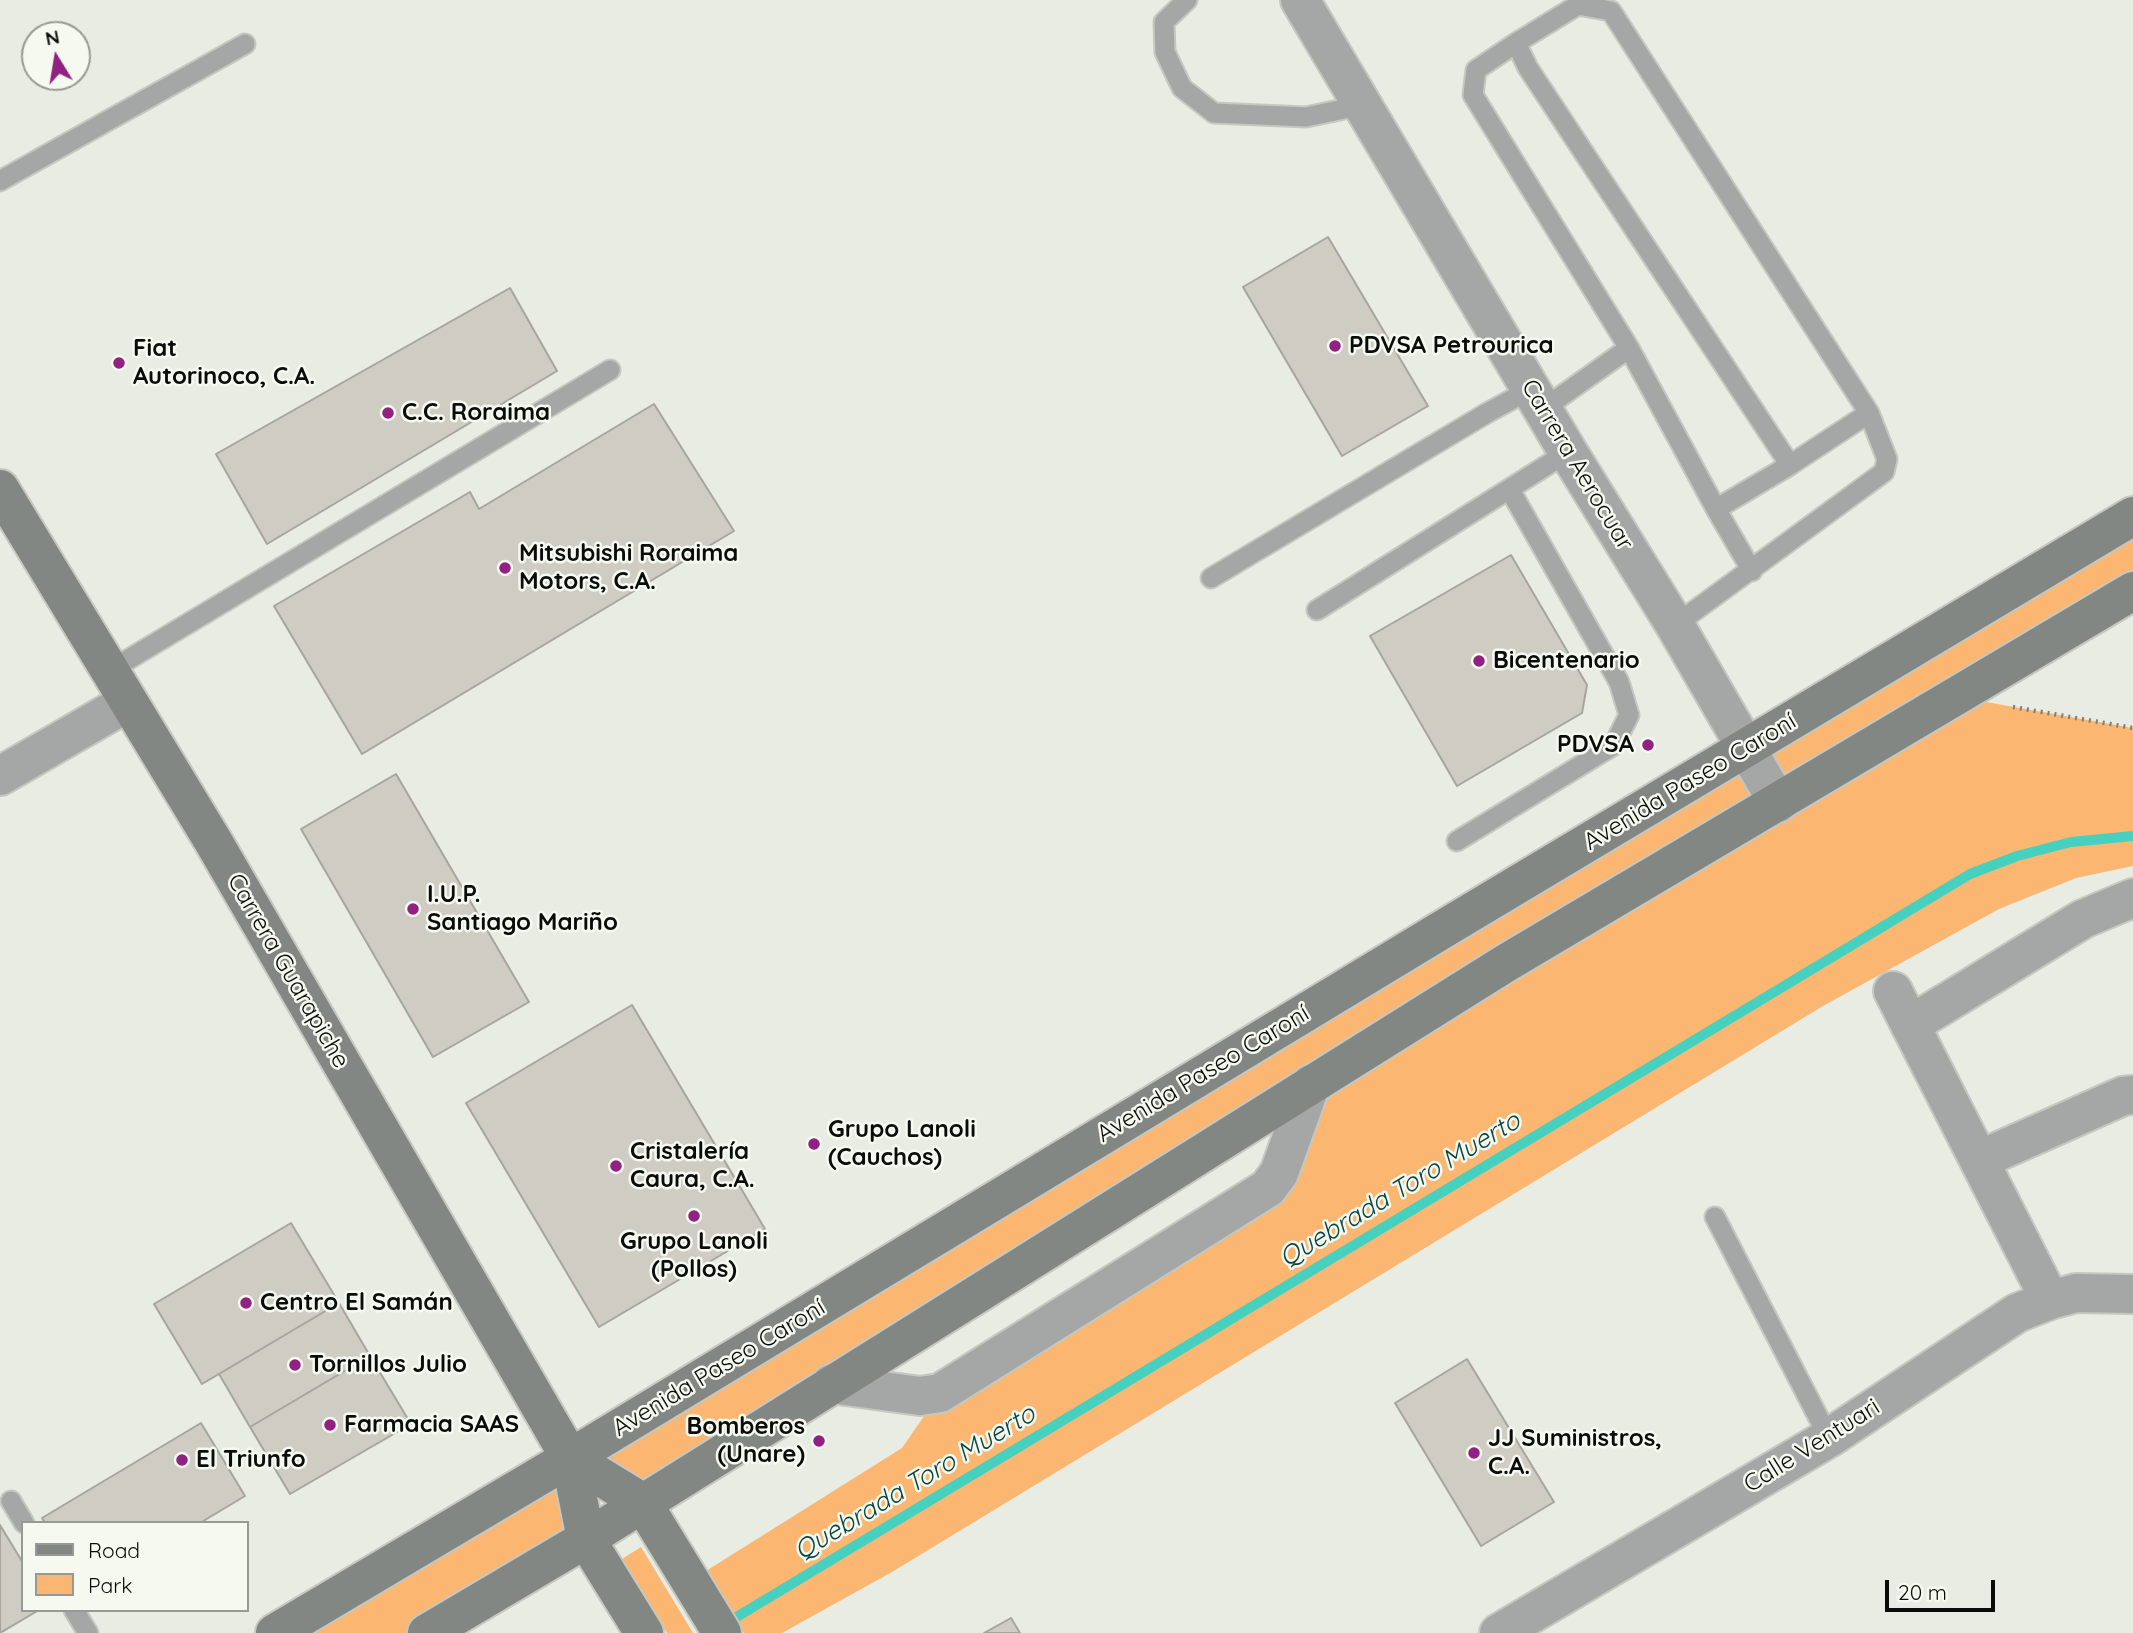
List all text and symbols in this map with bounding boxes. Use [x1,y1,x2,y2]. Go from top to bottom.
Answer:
north arrow [21,21,91,91]
text: N [43,24,62,50]
place label: PDVSA Petrourica [1349,332,1554,360]
place label: Fiat Autorinoco, C.A. [133,335,315,391]
marker: PDVSA Petrourica [1327,338,1343,354]
marker: Fiat Autorinoco, C.A. [111,355,127,371]
street label: Carrera Aerocuar [1515,374,1639,556]
place label: C.C. Roraima [402,399,550,427]
marker: C.C. Roraima [380,405,396,421]
place label: Mitsubishi Roraima Motors, C.A. [519,540,738,596]
marker: Mitsubishi Roraima Motors, C.A. [497,560,513,576]
place label: Bicentenario [1493,647,1640,675]
marker: Bicentenario [1471,653,1487,669]
street label: Avenida Paseo Caroní [1579,707,1801,857]
place label: PDVSA [1557,731,1634,759]
marker: PDVSA [1640,737,1656,753]
street label: Carrera Guarapiche [221,869,355,1073]
place label: I.U.P. Santiago Mariño [427,881,618,937]
marker: I.U.P. Santiago Mariño [405,901,421,917]
street label: Avenida Paseo Caroní [1092,999,1314,1149]
water label: Quebrada Toro Muerto [1274,1106,1526,1274]
place label: Grupo Lanoli (Cauchos) [828,1116,976,1172]
marker: Grupo Lanoli (Cauchos) [806,1136,822,1152]
place label: Cristalería Caura, C.A. [630,1138,755,1194]
marker: Cristalería Caura, C.A. [608,1158,624,1174]
marker: Grupo Lanoli (Pollos) [686,1208,702,1224]
place label: Grupo Lanoli (Pollos) [620,1228,768,1284]
place label: Centro El Samán [260,1289,453,1317]
street label: Avenida Paseo Caroní [608,1293,830,1443]
marker: Centro El Samán [238,1295,254,1311]
place label: Tornillos Julio [309,1351,467,1379]
marker: Tornillos Julio [287,1357,303,1373]
street label: Calle Ventuari [1739,1393,1885,1499]
water label: Quebrada Toro Muerto [789,1399,1041,1567]
place label: Farmacia SAAS [344,1411,519,1439]
place label: Bomberos (Unare) [687,1413,805,1469]
marker: Farmacia SAAS [322,1417,338,1433]
place label: JJ Suministros, C.A. [1488,1425,1662,1481]
marker: Bomberos (Unare) [811,1433,827,1449]
marker: JJ Suministros, C.A. [1466,1445,1482,1461]
place label: El Triunfo [196,1446,306,1474]
marker: El Triunfo [174,1452,190,1468]
legend [21,1521,248,1612]
text: Road [88,1537,140,1563]
scale bar [1888,1566,1998,1610]
text: Park [88,1572,132,1598]
text: 20 m [1898,1579,1947,1605]

